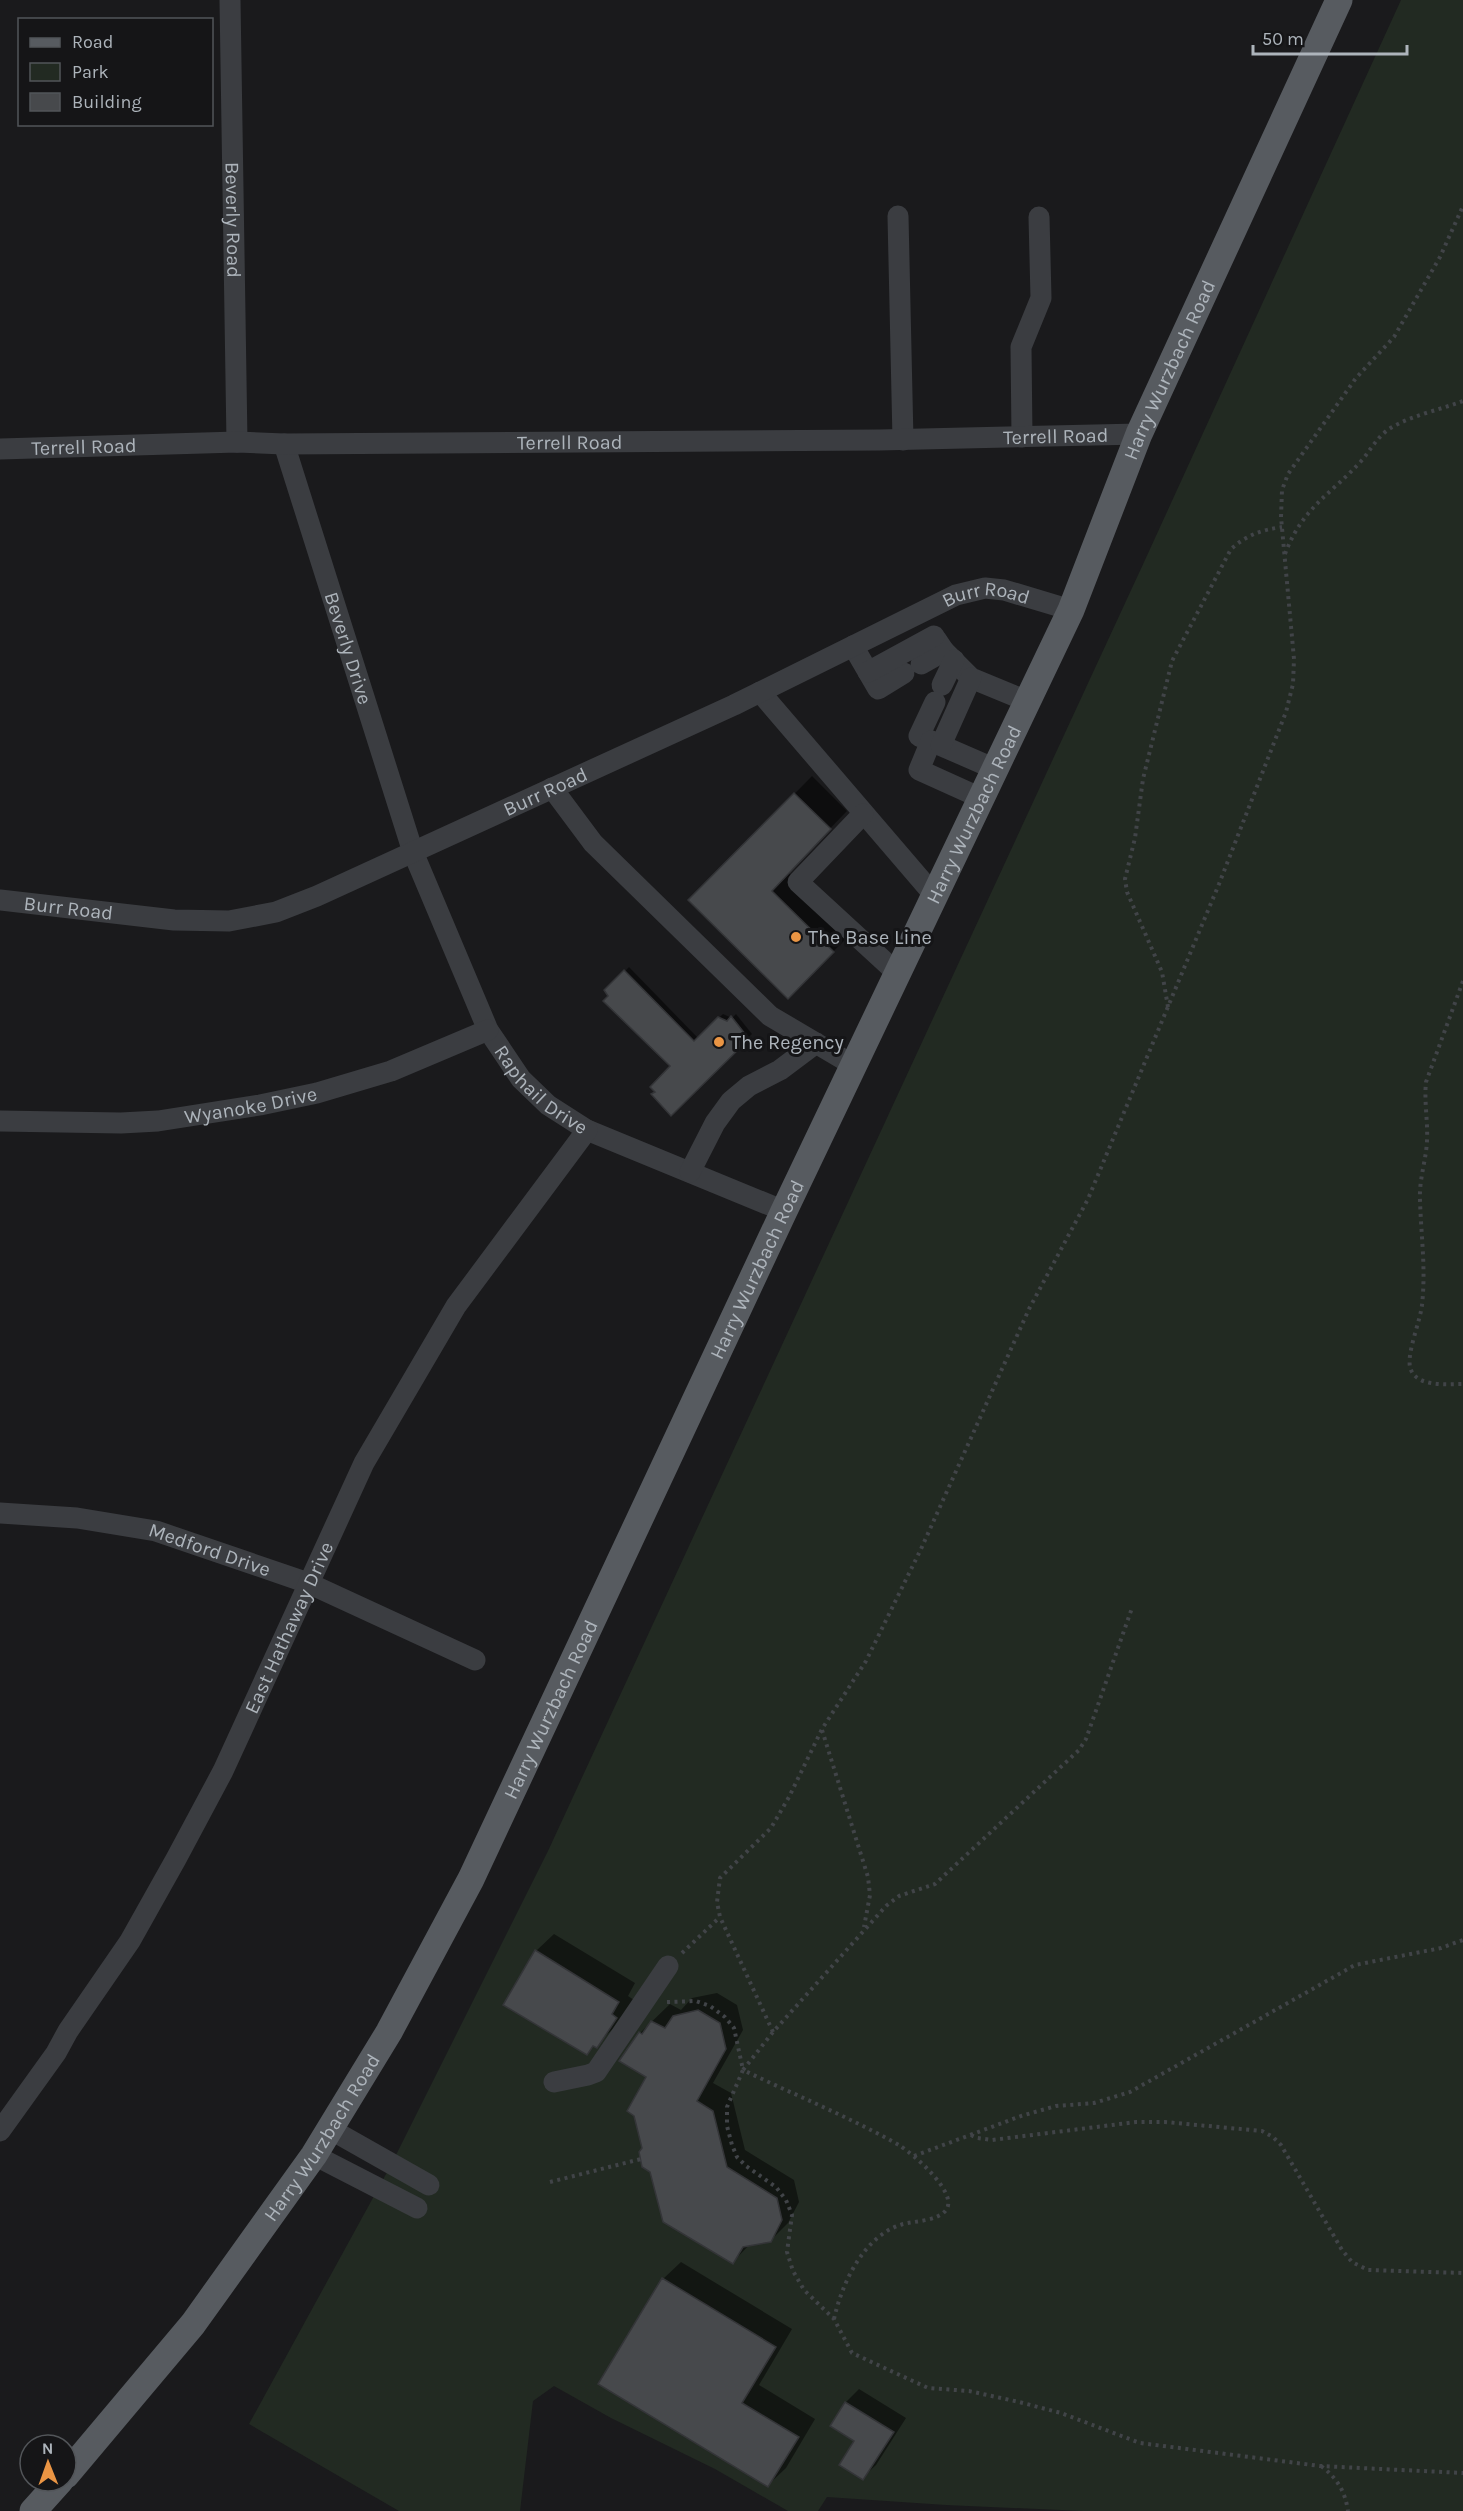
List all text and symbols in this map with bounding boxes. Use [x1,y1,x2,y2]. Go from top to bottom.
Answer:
legend [18,18,213,126]
scale bar [1253,18,1408,56]
text: 50 m [1262,28,1304,50]
text: Road [72,31,113,53]
text: Park [72,61,109,83]
text: Building [72,91,142,113]
street label: Beverly Road [221,162,245,278]
street label: Harry Wurzbach Road [1119,276,1220,463]
street label: Terrell Road [1003,424,1109,449]
street label: Terrell Road [517,431,623,454]
street label: Terrell Road [31,434,137,460]
street label: Burr Road [938,577,1033,612]
street label: Beverly Drive [319,589,377,707]
street label: Harry Wurzbach Road [921,722,1026,908]
street label: Burr Road [500,763,591,821]
street label: Burr Road [23,892,114,925]
place label: The Base Line [808,926,932,949]
marker: The Base Line [789,930,803,944]
place label: The Regency [731,1031,844,1054]
marker: The Regency [712,1035,726,1049]
street label: Raphail Drive [489,1041,592,1139]
street label: Wyanoke Drive [183,1082,319,1129]
street label: Harry Wurzbach Road [705,1176,809,1363]
street label: Medford Drive [146,1518,274,1581]
street label: East Hathaway Drive [240,1538,338,1717]
street label: Harry Wurzbach Road [499,1616,603,1803]
street label: Harry Wurzbach Road [259,2050,385,2226]
north arrow [18,2433,78,2493]
text: N [42,2439,54,2458]

